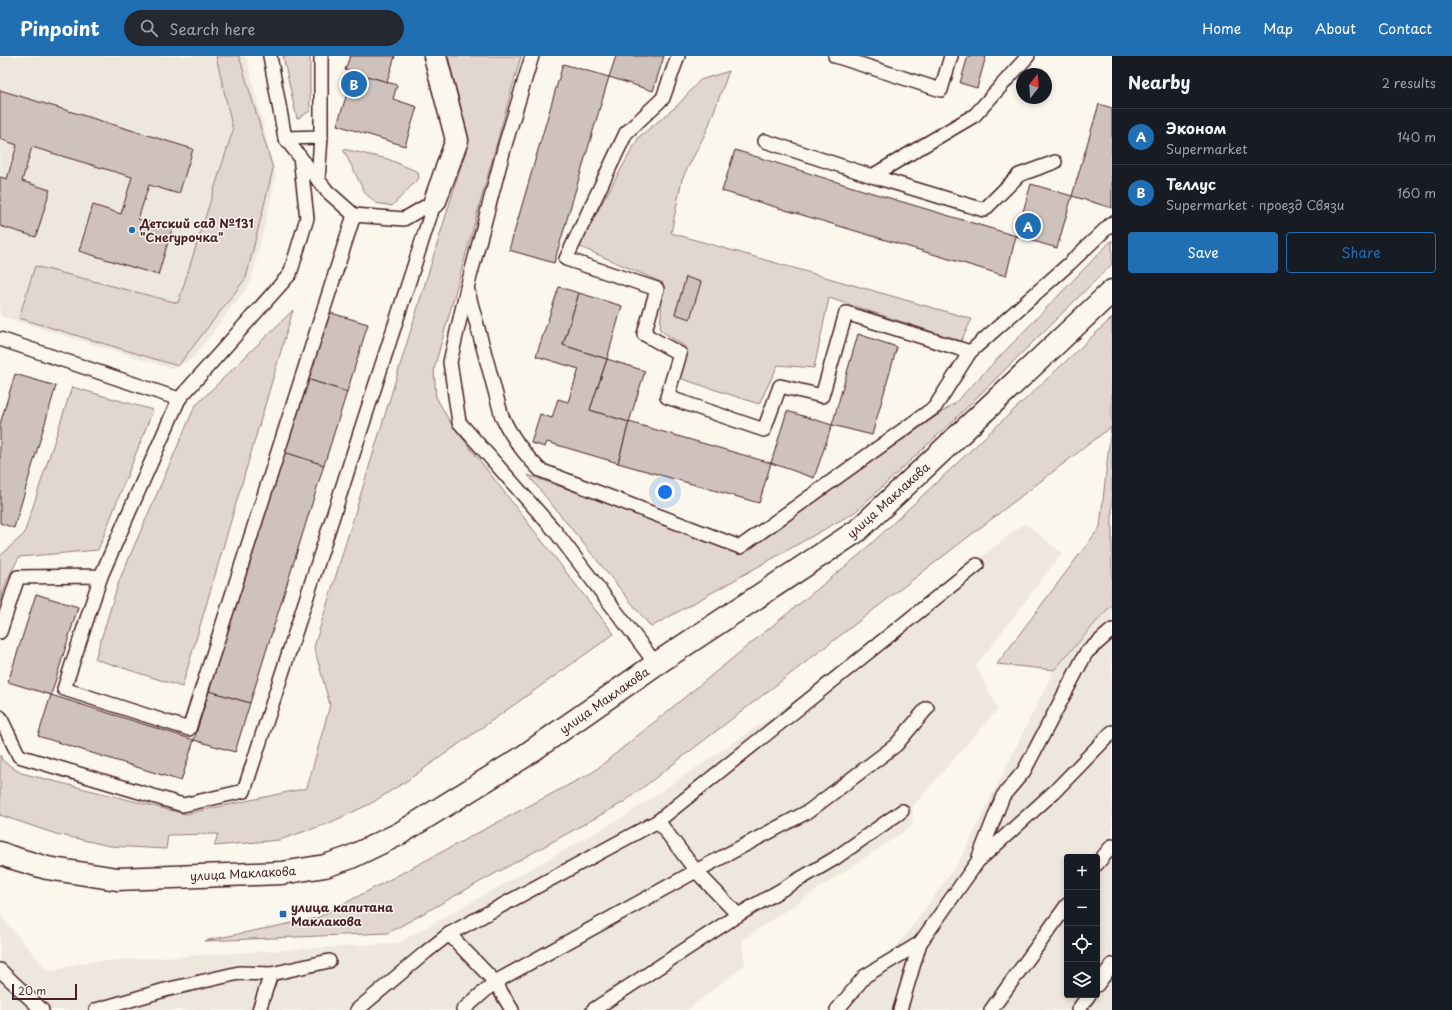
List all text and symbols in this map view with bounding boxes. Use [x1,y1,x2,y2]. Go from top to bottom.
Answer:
search box [124,10,404,46]
text: Pinpoint [20,14,100,42]
icon: search [138,17,160,39]
text: Search here [170,17,255,40]
text: Home [1202,18,1241,39]
text: Map [1263,18,1293,39]
text: About [1315,18,1356,39]
text: Contact [1378,18,1432,39]
north arrow [1016,68,1052,104]
pin: B [341,69,367,99]
text: Nearby [1128,69,1190,95]
text: 2 results [1382,73,1436,92]
text: Эконом [1166,116,1226,139]
text: A [1136,127,1146,146]
text: 140 m [1397,127,1436,146]
text: Supermarket [1166,139,1248,158]
text: Теллус [1166,172,1216,195]
text: B [1137,183,1145,202]
text: 160 m [1397,183,1436,202]
text: Supermarket · проезд Связи [1166,195,1344,214]
pin: A [1015,211,1041,241]
place label: Детский сад №131 "Снегурочка" [139,214,254,246]
marker: Детский сад №131 "Снегурочка" [127,225,137,235]
button: Save [1128,232,1278,273]
button: Share [1286,232,1436,273]
street label: улица Маклакова [843,457,934,542]
your location [655,482,675,502]
street label: улица Маклакова [555,662,653,738]
map controls [1064,854,1100,998]
button: + [1064,854,1100,890]
street label: улица Маклакова [190,861,297,885]
button: − [1064,890,1100,926]
place label: улица капитана Маклакова [291,898,394,930]
marker: улица капитана Маклакова [278,909,288,919]
button: locate [1064,926,1100,962]
button: layers [1064,962,1100,998]
scale bar [12,982,77,1001]
text: 20 m [18,982,46,999]

